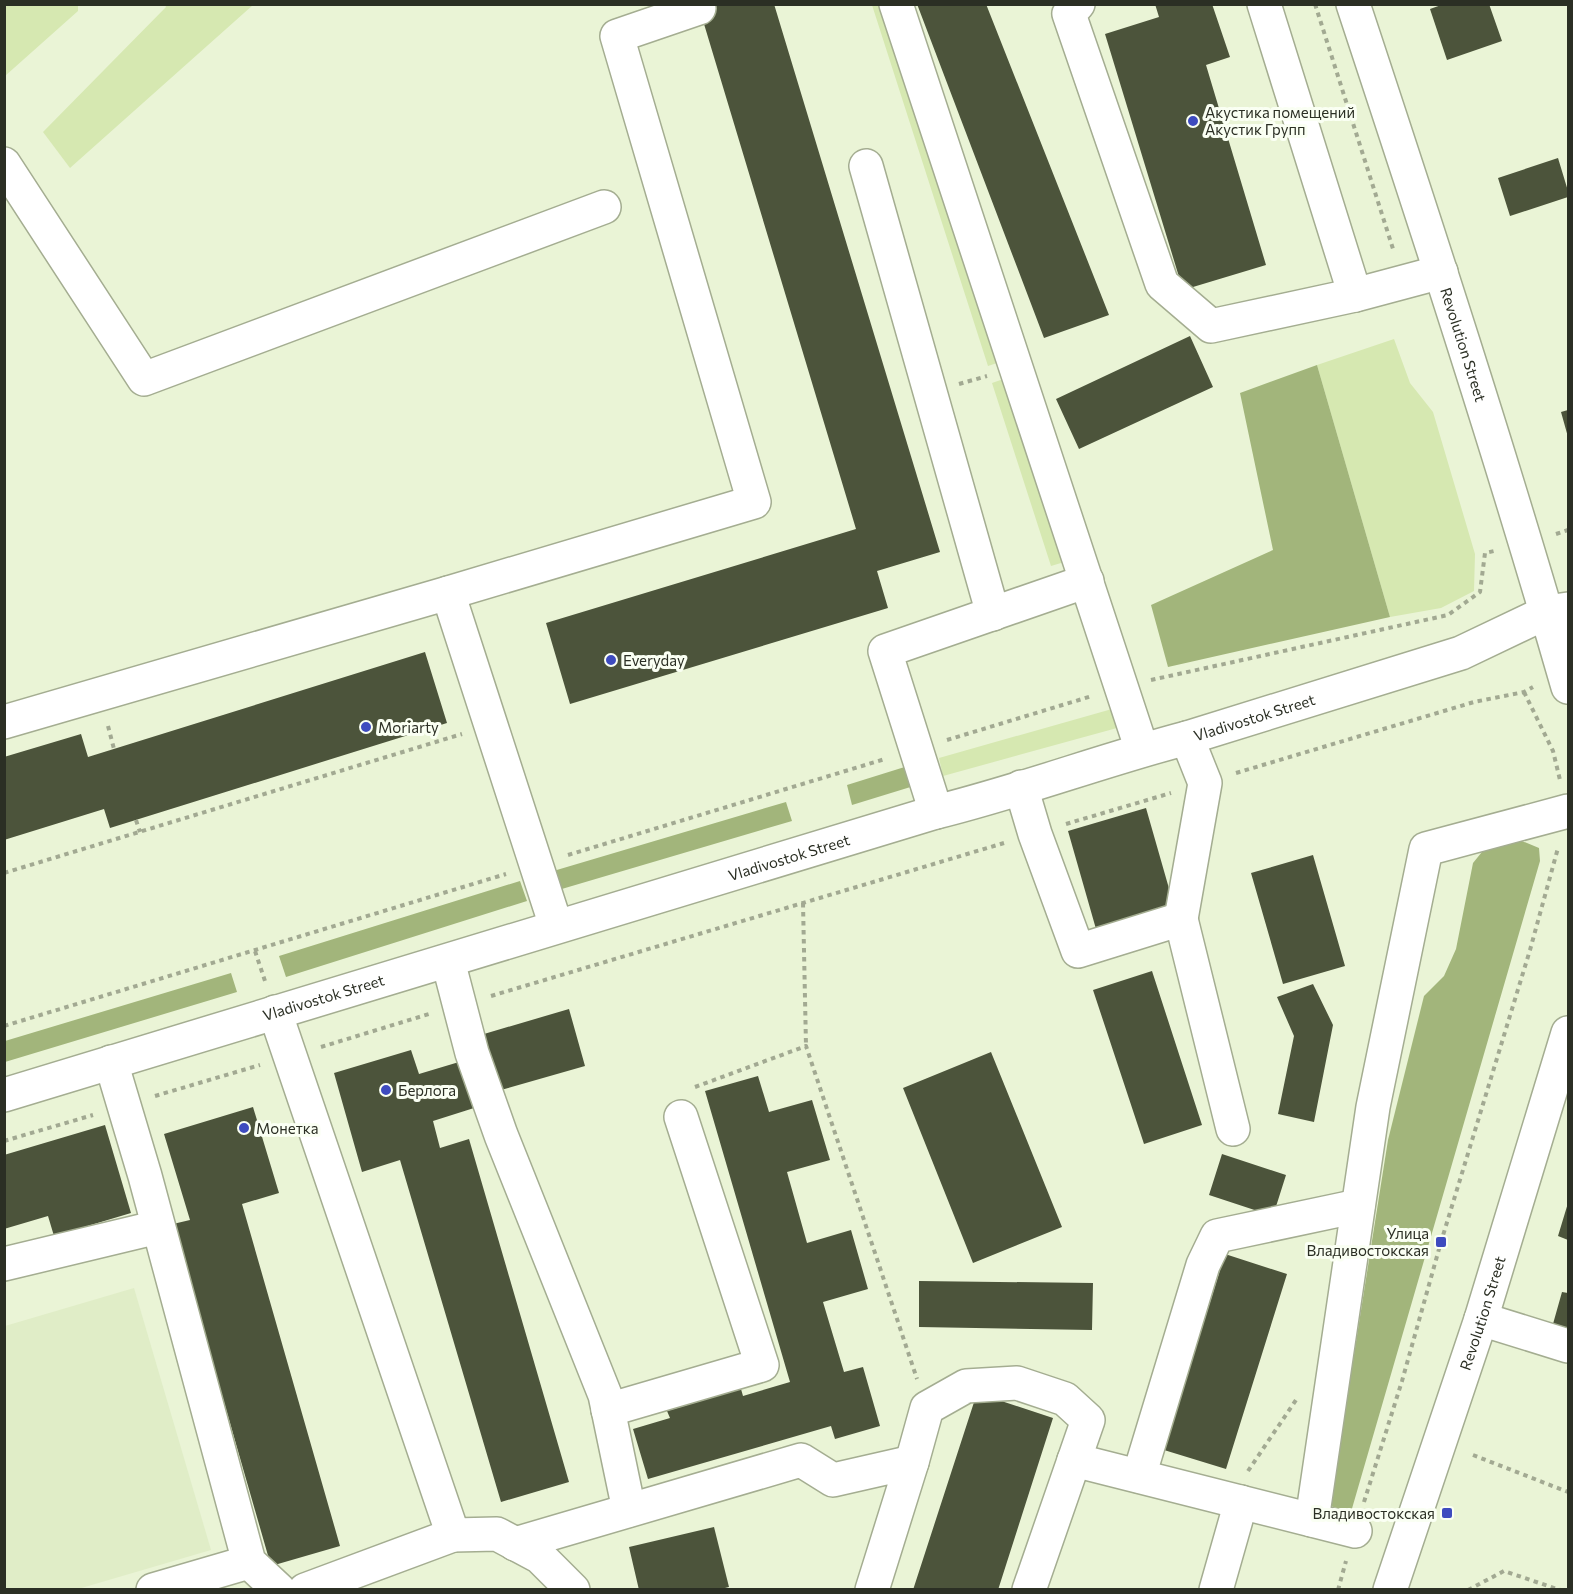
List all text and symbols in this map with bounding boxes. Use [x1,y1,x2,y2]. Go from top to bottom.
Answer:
place label: Акустика помещений Акустик Групп [1205,103,1355,138]
marker: Акустика помещений Акустик Групп [1186,114,1200,128]
street label: Revolution Street [1437,285,1490,404]
place label: Everyday [623,651,685,669]
marker: Everyday [604,653,618,667]
street label: Vladivostok Street [1191,690,1317,744]
place label: Moriarty [378,718,439,736]
marker: Moriarty [359,720,373,734]
street label: Vladivostok Street [726,830,852,884]
street label: Vladivostok Street [260,970,386,1024]
place label: Берлога [398,1081,456,1099]
marker: Берлога [379,1083,393,1097]
place label: Монетка [256,1119,319,1137]
marker: Монетка [237,1121,251,1135]
place label: Улица Владивостокская [1306,1224,1429,1259]
marker: Улица Владивостокская [1434,1235,1448,1249]
street label: Revolution Street [1456,1254,1509,1372]
place label: Владивостокская [1312,1504,1435,1522]
marker: Владивостокская [1440,1506,1454,1520]

